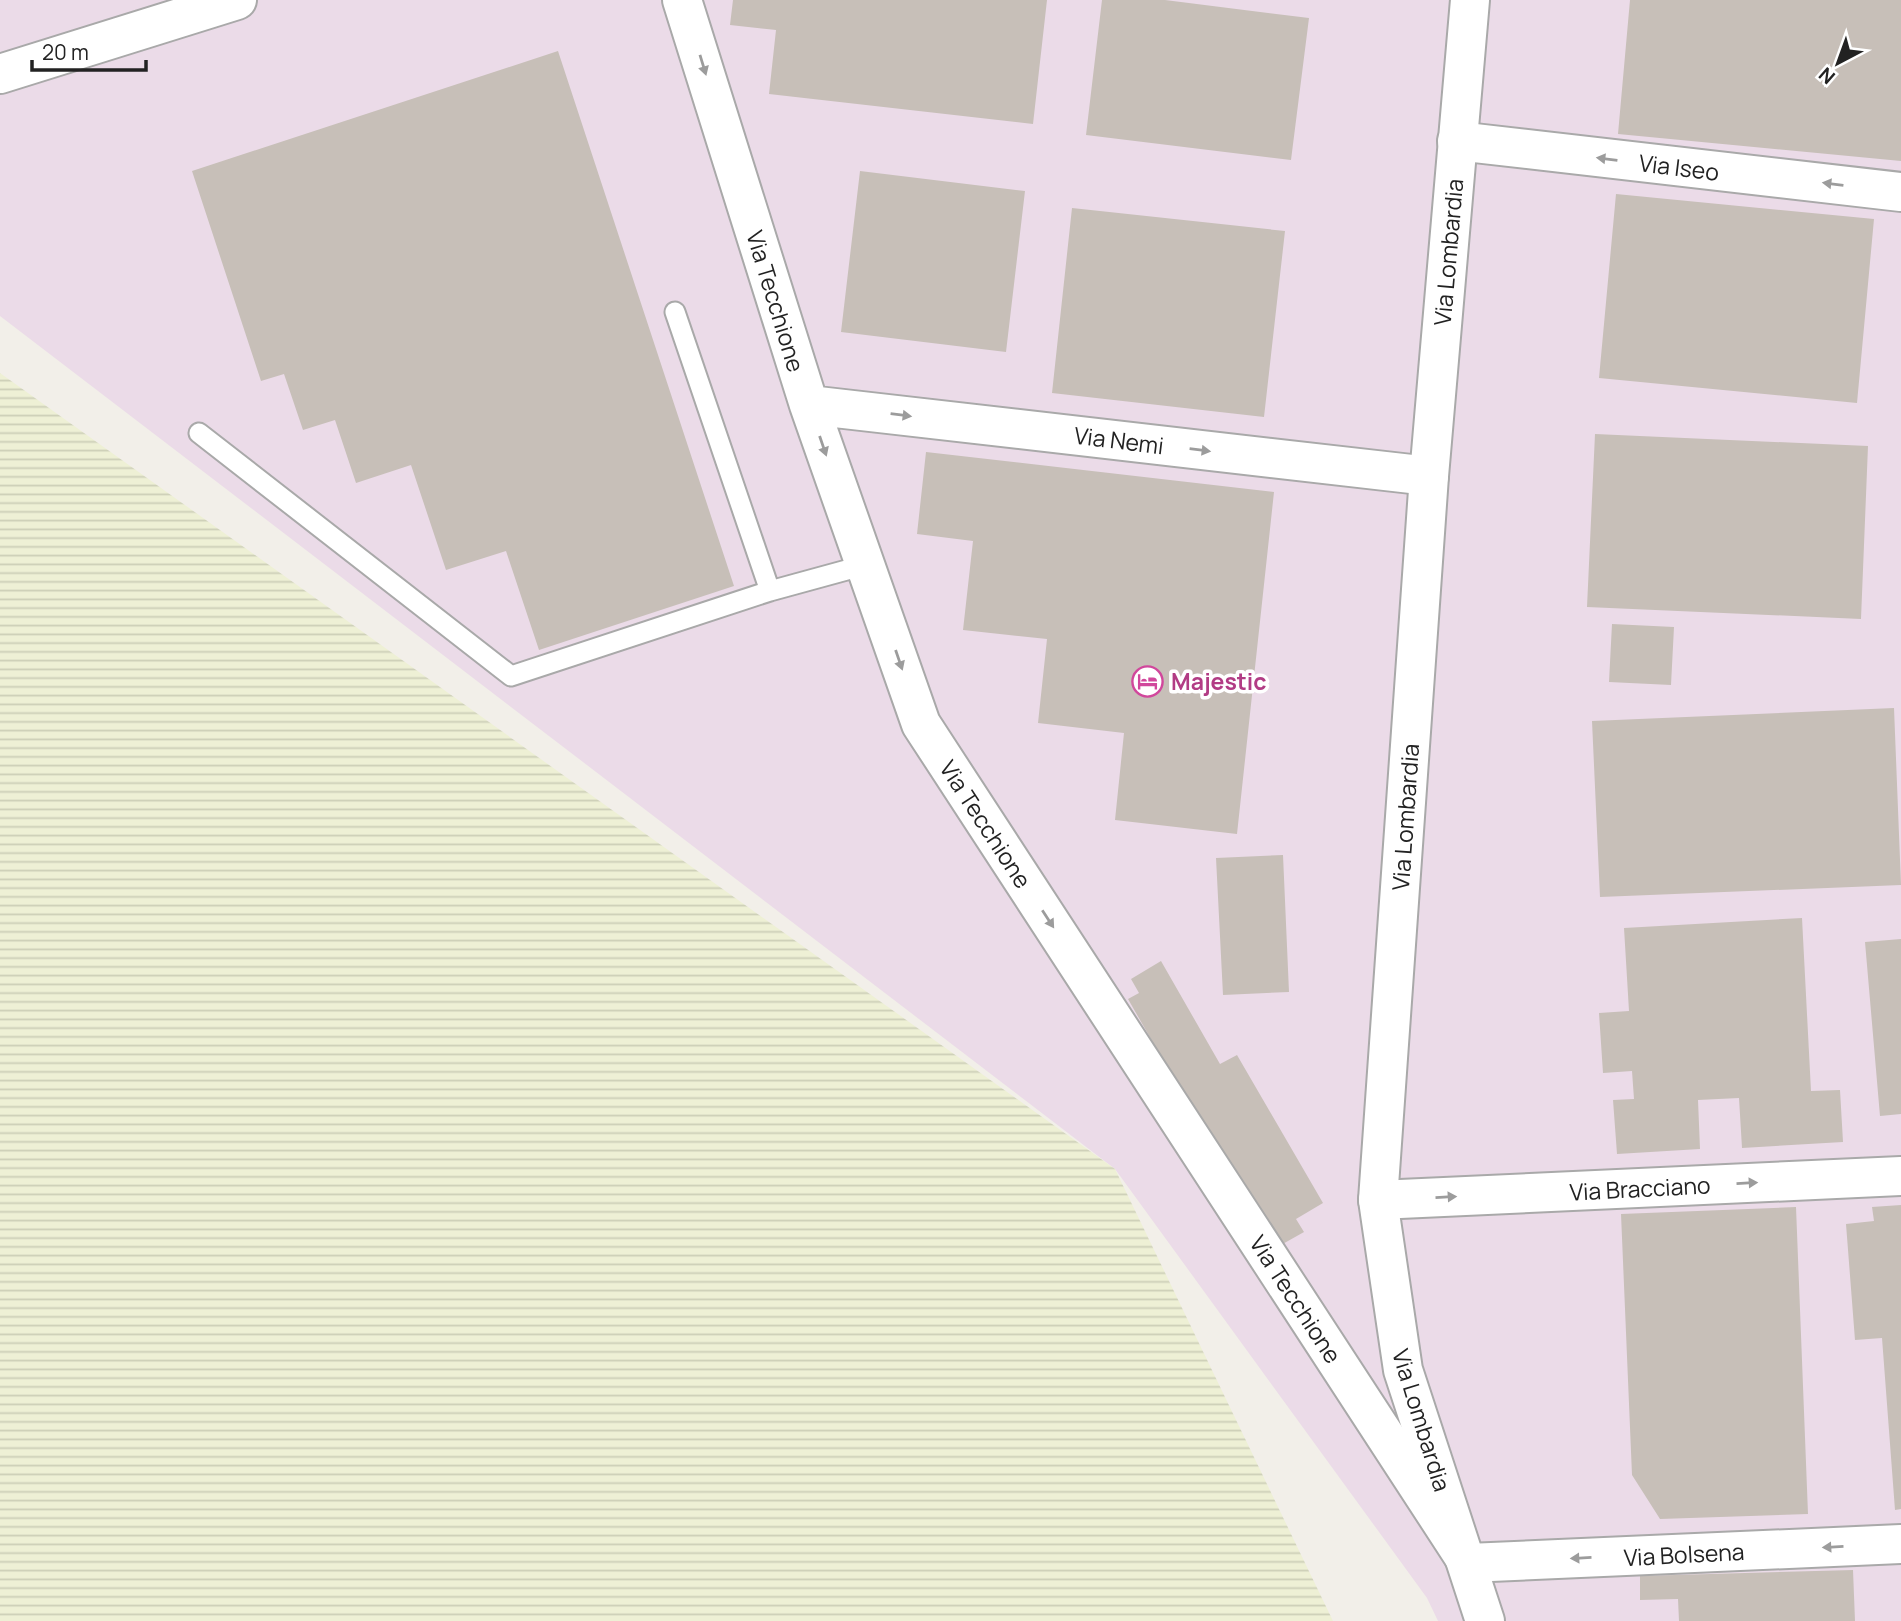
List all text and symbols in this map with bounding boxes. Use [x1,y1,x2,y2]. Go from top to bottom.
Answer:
scale bar [32,28,145,72]
north arrow [1803,28,1873,98]
text: 20 m [42,38,89,66]
one-way arrow [698,55,708,76]
text: N [1813,62,1841,90]
street label: Via Iseo [1637,146,1721,188]
one-way arrow [1596,153,1618,164]
street label: Via Lombardia [1426,177,1470,327]
one-way arrow [1822,179,1844,190]
street label: Via Tecchione [739,226,813,376]
one-way arrow [890,410,912,421]
street label: Via Nemi [1072,419,1166,461]
one-way arrow [818,435,829,456]
one-way arrow [1189,444,1211,455]
one-way arrow [894,650,905,671]
hotel icon: Majestic [1131,664,1165,698]
place label: Majestic [1171,665,1267,697]
street label: Via Lombardia [1384,742,1426,892]
street label: Via Tecchione [933,754,1039,894]
one-way arrow [1042,910,1055,929]
street label: Via Bracciano [1569,1168,1711,1208]
one-way arrow [1736,1177,1758,1188]
one-way arrow [1436,1191,1458,1202]
street label: Via Tecchione [1243,1229,1349,1369]
street label: Via Lombardia [1385,1345,1459,1495]
street label: Via Bolsena [1623,1535,1745,1573]
one-way arrow [1822,1542,1844,1553]
one-way arrow [1570,1553,1592,1564]

